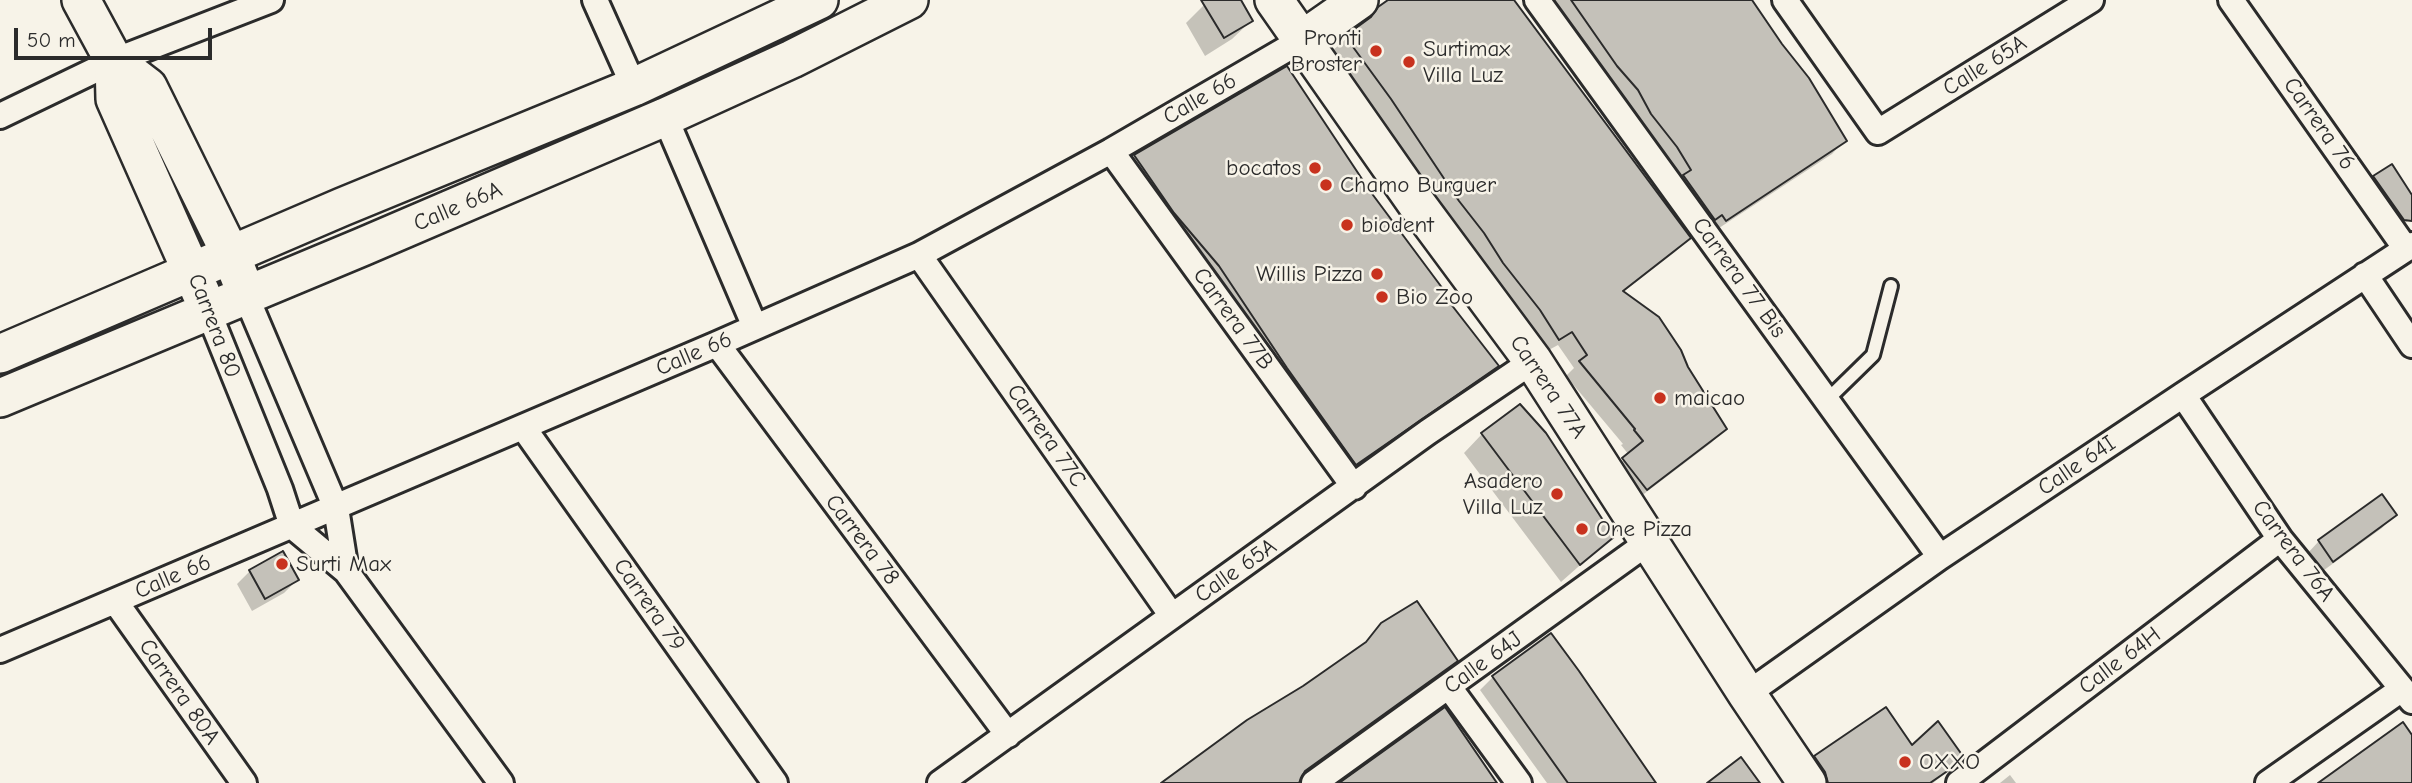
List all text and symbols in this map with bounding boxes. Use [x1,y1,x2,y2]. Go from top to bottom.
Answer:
scale bar [18,14,215,58]
place label: Pronti Broster [1291,24,1362,78]
text: 50 m [27,28,76,52]
street label: Calle 65A [1938,30,2032,102]
place label: Surtimax Villa Luz [1423,35,1510,89]
marker: Pronti Broster [1368,43,1384,59]
marker: Surtimax Villa Luz [1401,54,1417,70]
street label: Calle 66 [1158,67,1242,131]
street label: Carrera 76 [2277,72,2361,176]
place label: bocatos [1226,154,1301,182]
marker: bocatos [1307,160,1323,176]
place label: Chamo Burguer [1340,171,1496,199]
street label: Calle 66A [410,176,506,238]
marker: Chamo Burguer [1318,177,1334,193]
place label: biodent [1361,211,1434,239]
street label: Carrera 77 Bis [1686,212,1792,344]
marker: biodent [1339,217,1355,233]
place label: Willis Pizza [1256,260,1363,288]
street label: Carrera 77B [1187,263,1279,375]
marker: Willis Pizza [1369,266,1385,282]
street label: Carrera 80 [182,270,246,382]
place label: Bio Zoo [1396,283,1473,311]
marker: Bio Zoo [1374,289,1390,305]
street label: Calle 66 [652,326,736,382]
street label: Carrera 77A [1503,330,1593,444]
street label: Carrera 77C [1000,379,1092,493]
place label: maicao [1674,384,1745,412]
marker: maicao [1652,390,1668,406]
street label: Calle 64I [2033,430,2121,502]
place label: Asadero Villa Luz [1463,467,1543,521]
marker: Asadero Villa Luz [1549,486,1565,502]
street label: Carrera 78 [819,489,905,591]
street label: Carrera 76A [2246,495,2340,607]
place label: One Pizza [1596,515,1692,543]
marker: One Pizza [1574,521,1590,537]
street label: Calle 65A [1190,533,1282,609]
street label: Calle 66 [131,549,215,605]
place label: Surti Max [296,550,391,578]
street label: Carrera 79 [607,553,691,657]
marker: Surti Max [274,556,290,572]
street label: Calle 64H [2074,621,2166,701]
street label: Calle 64J [1439,626,1527,700]
street label: Carrera 80A [132,634,226,750]
place label: OXXO [1919,748,1980,776]
marker: OXXO [1897,754,1913,770]

